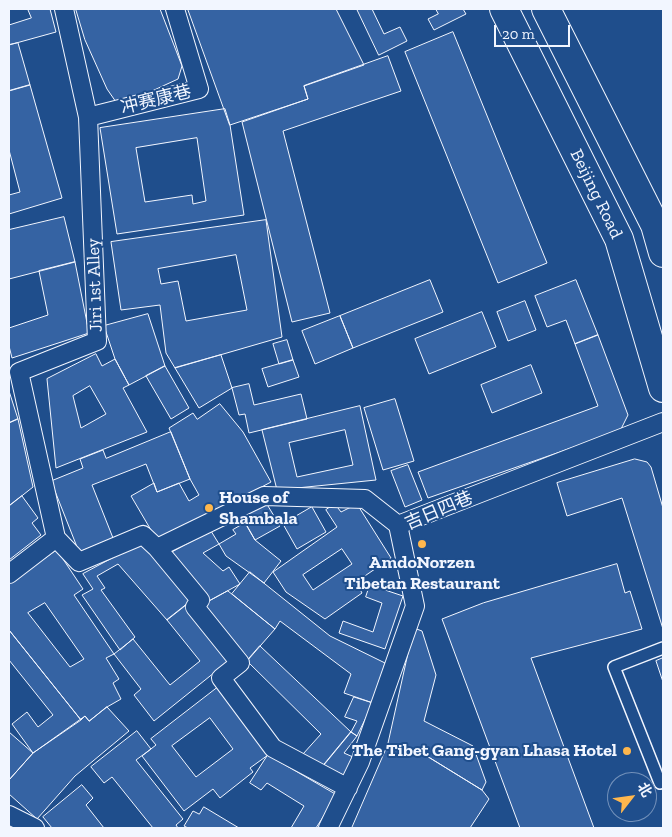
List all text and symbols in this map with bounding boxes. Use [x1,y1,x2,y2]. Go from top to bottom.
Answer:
scale bar [497,15,573,47]
text: 20 m [502,25,535,43]
street label: 冲赛康巷 [118,81,194,119]
street label: Beijing Road [565,146,627,242]
street label: Jiri 1st Alley [83,238,107,332]
place label: House of Shambala [219,487,298,530]
street label: 吉日四巷 [402,487,476,535]
marker: House of Shambala [203,502,215,514]
marker: AmdoNorzen Tibetan Restaurant [416,538,428,550]
place label: AmdoNorzen Tibetan Restaurant [344,552,500,594]
place label: The Tibet Gang-gyan Lhasa Hotel [352,740,617,762]
marker: The Tibet Gang-gyan Lhasa Hotel [621,745,633,757]
north arrow [607,772,657,822]
text: 北 [634,779,655,800]

